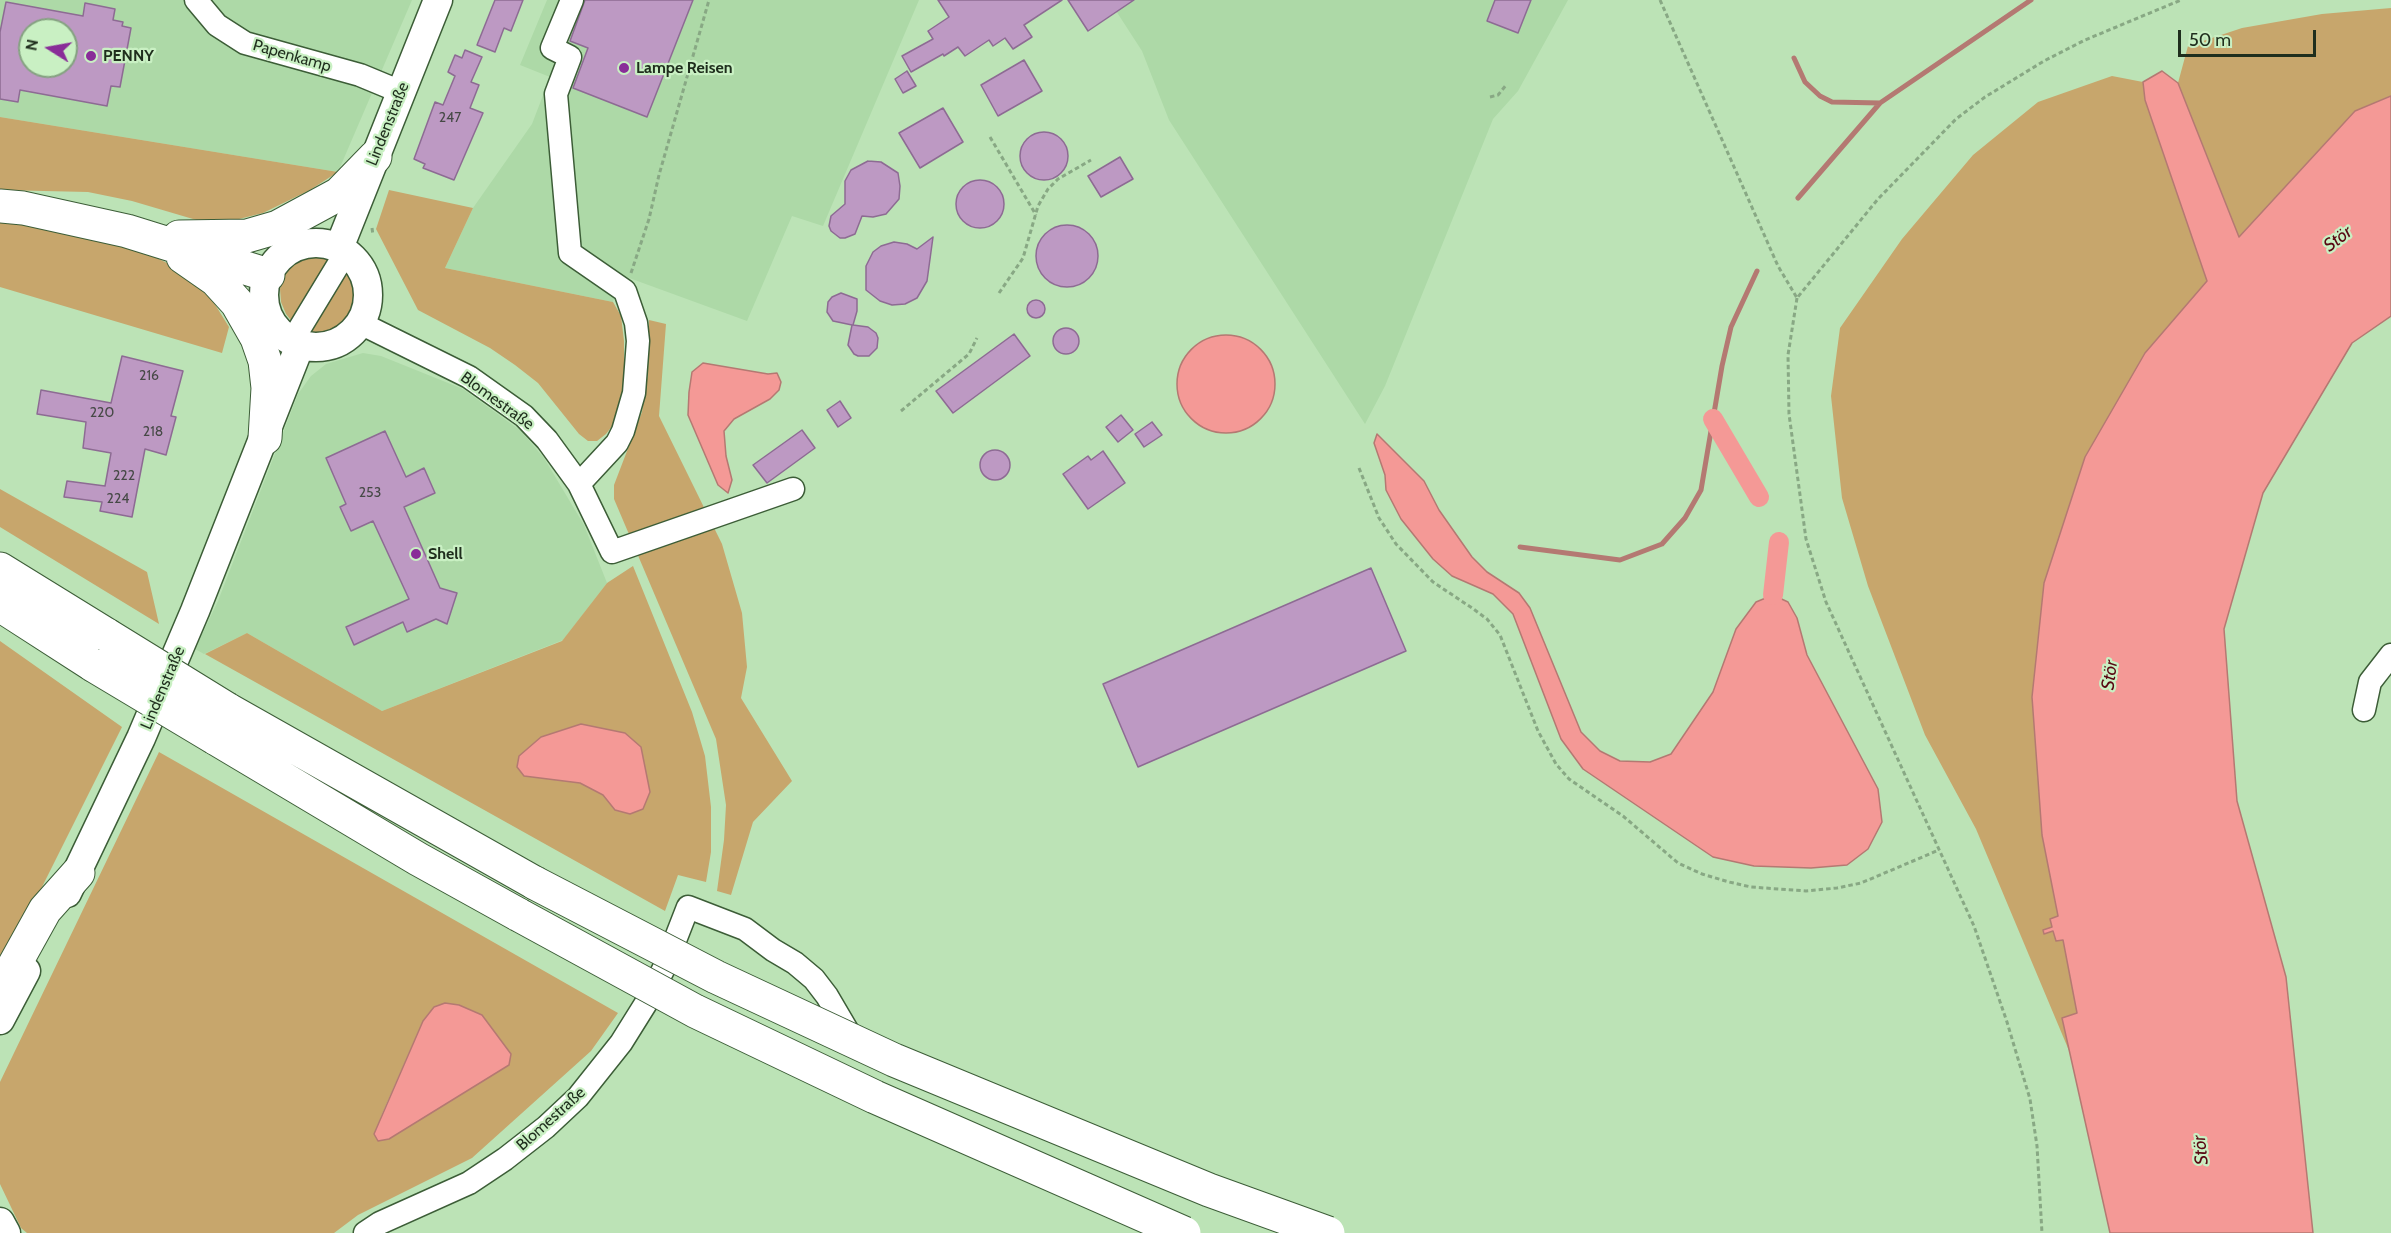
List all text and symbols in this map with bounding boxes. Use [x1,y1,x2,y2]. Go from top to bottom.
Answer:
north arrow [18,18,78,78]
scale bar [2181,18,2319,56]
text: 50 m [2189,29,2231,51]
street label: Papenkamp [251,36,333,76]
text: N [21,37,42,52]
place label: PENNY [103,46,154,66]
marker: PENNY [84,49,98,63]
place label: Lampe Reisen [636,58,732,78]
marker: Lampe Reisen [617,61,631,75]
street label: Lindenstraße [363,79,413,169]
house number: 247 [439,110,461,126]
water label: Stör [2320,221,2356,257]
house number: 216 [139,368,159,384]
street label: Blomestraße [457,368,537,434]
house number: 220 [90,405,114,421]
house number: 218 [143,424,163,440]
house number: 222 [113,468,135,484]
house number: 253 [359,485,381,501]
house number: 224 [107,491,129,507]
place label: Shell [428,544,463,564]
marker: Shell [409,547,423,561]
street label: Lindenstraße [137,644,189,732]
water label: Stör [2097,659,2123,691]
street label: Blomestraße [513,1083,589,1155]
water label: Stör [2189,1134,2213,1166]

